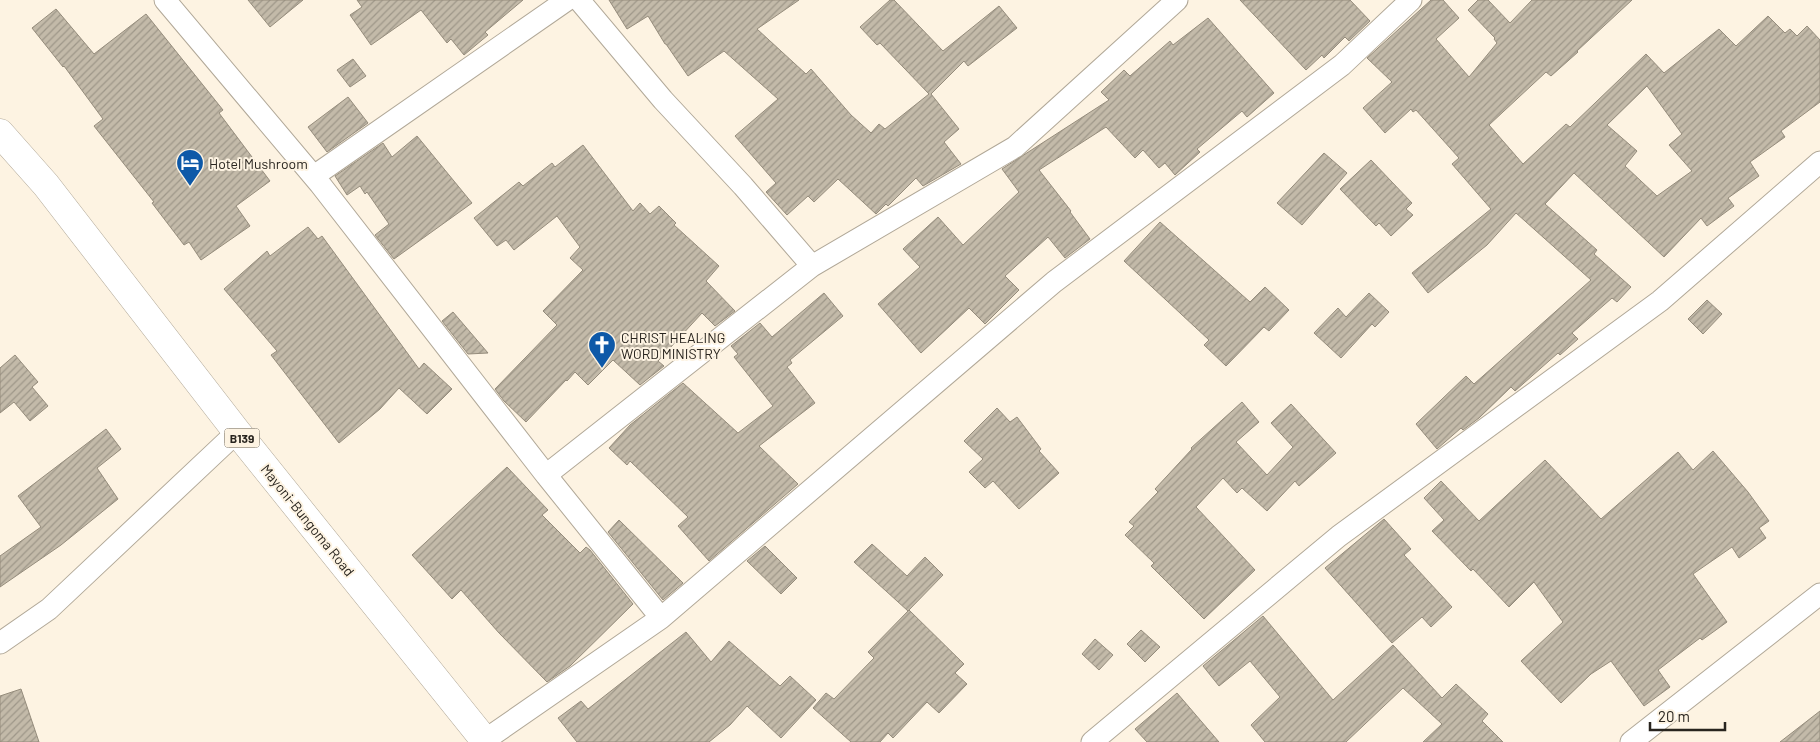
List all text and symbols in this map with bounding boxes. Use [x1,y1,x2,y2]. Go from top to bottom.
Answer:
hotel icon: Hotel Mushroom [175,148,205,187]
place label: Hotel Mushroom [209,155,308,172]
place label: CHRIST HEALING WORD MINISTRY [621,329,725,362]
church icon: CHRIST HEALING WORD MINISTRY [587,330,617,369]
road number: B139 [224,428,260,448]
street label: Mayoni-Bungoma Road [258,461,358,579]
scale bar [1650,700,1725,732]
text: 20 m [1658,707,1690,725]

